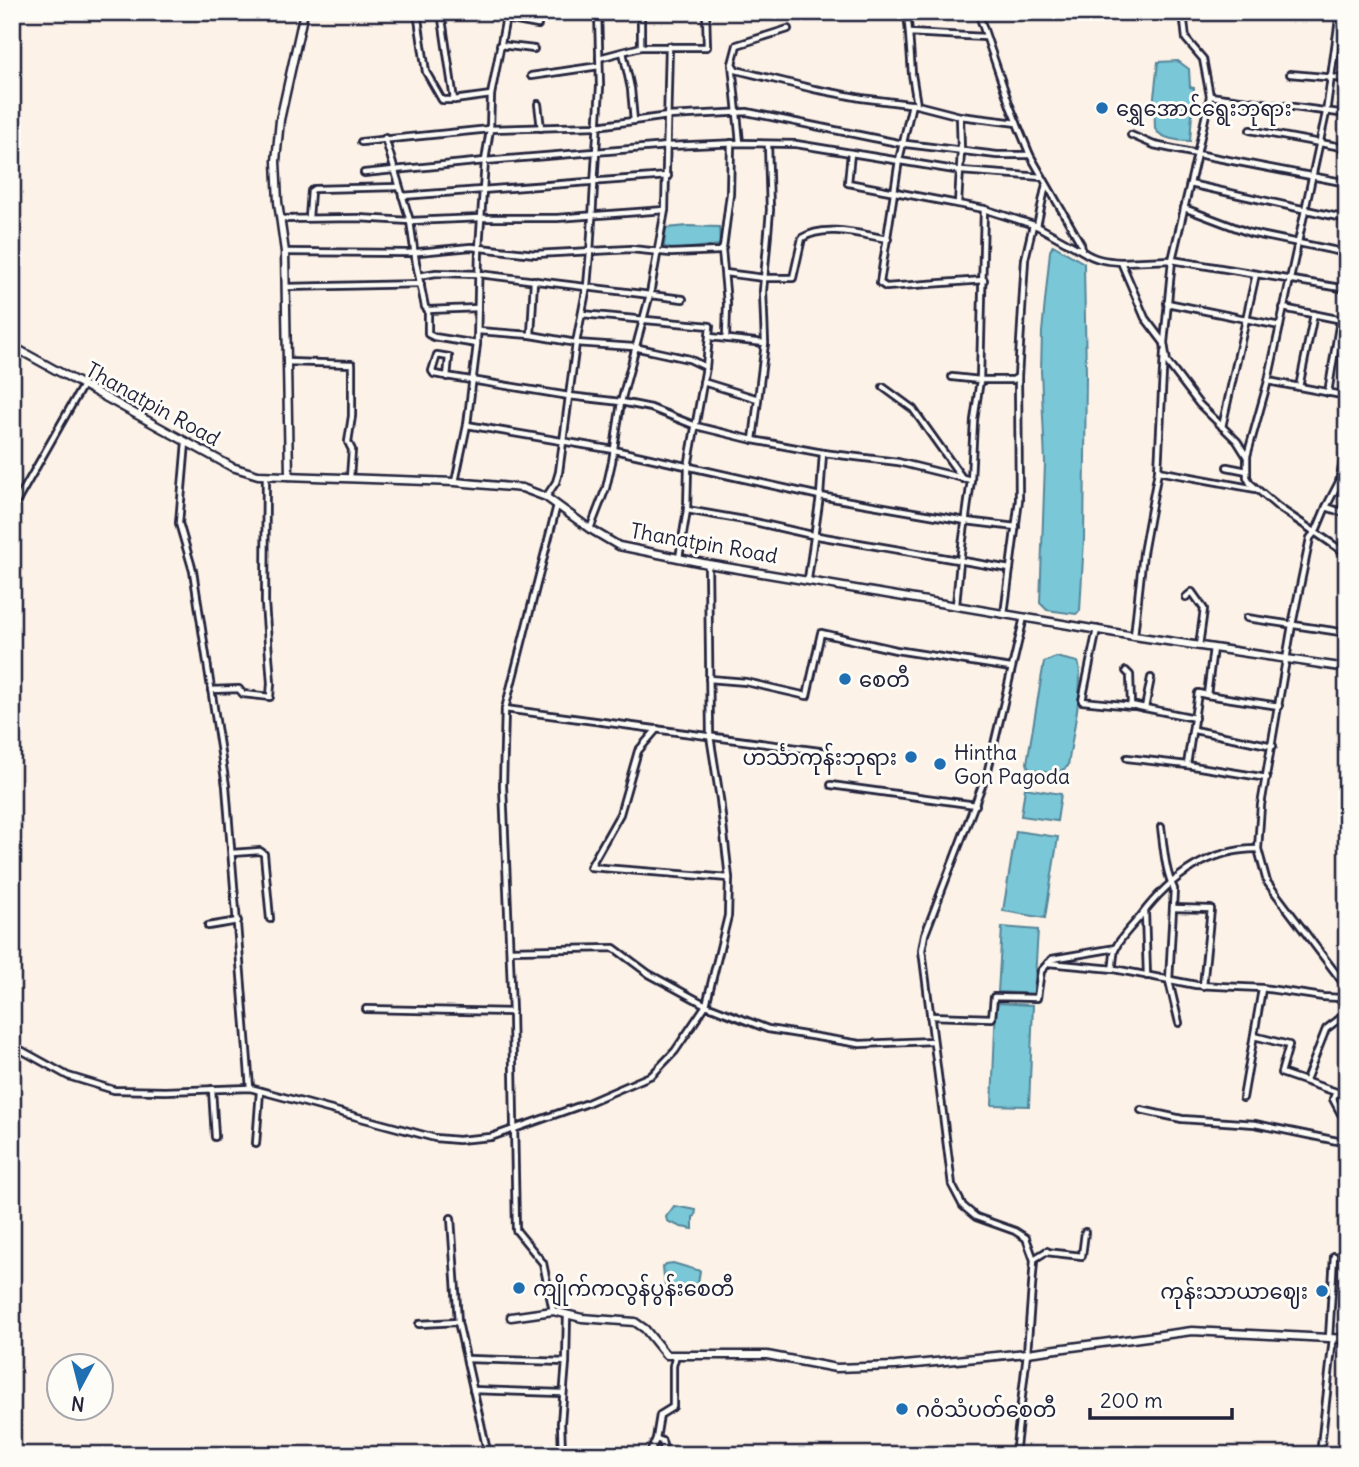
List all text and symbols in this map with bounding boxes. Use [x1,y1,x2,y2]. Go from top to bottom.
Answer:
place label: ရွှေအောင်ရွေးဘုရား [1116,93,1292,126]
marker: ရွှေအောင်ရွေးဘုရား [1094,100,1110,116]
street label: Thanatpin Road [81,356,225,452]
street label: Thanatpin Road [628,517,780,569]
place label: စေတီ [859,664,910,693]
marker: စေတီ [837,671,853,687]
place label: Hintha Gon Pagoda [954,739,1070,790]
place label: ဟင်္သာကုန်းဘုရား [742,742,897,775]
marker: ဟင်္သာကုန်းဘုရား [903,749,919,765]
marker: Hintha Gon Pagoda [932,756,948,772]
place label: ကျိုက်ကလွန်ပွန်းစေတီ [533,1273,734,1307]
place label: ကုန်းသာယာဈေး [1160,1276,1308,1309]
marker: ကျိုက်ကလွန်ပွန်းစေတီ [511,1280,527,1296]
marker: ကုန်းသာယာဈေး [1314,1283,1330,1299]
north arrow [46,1352,116,1422]
scale bar [1090,1376,1231,1420]
text: 200 m [1100,1387,1163,1414]
text: N [70,1391,86,1417]
place label: ဂဝံသံပတ်စေတီ [916,1394,1056,1423]
marker: ဂဝံသံပတ်စေတီ [894,1401,910,1417]

